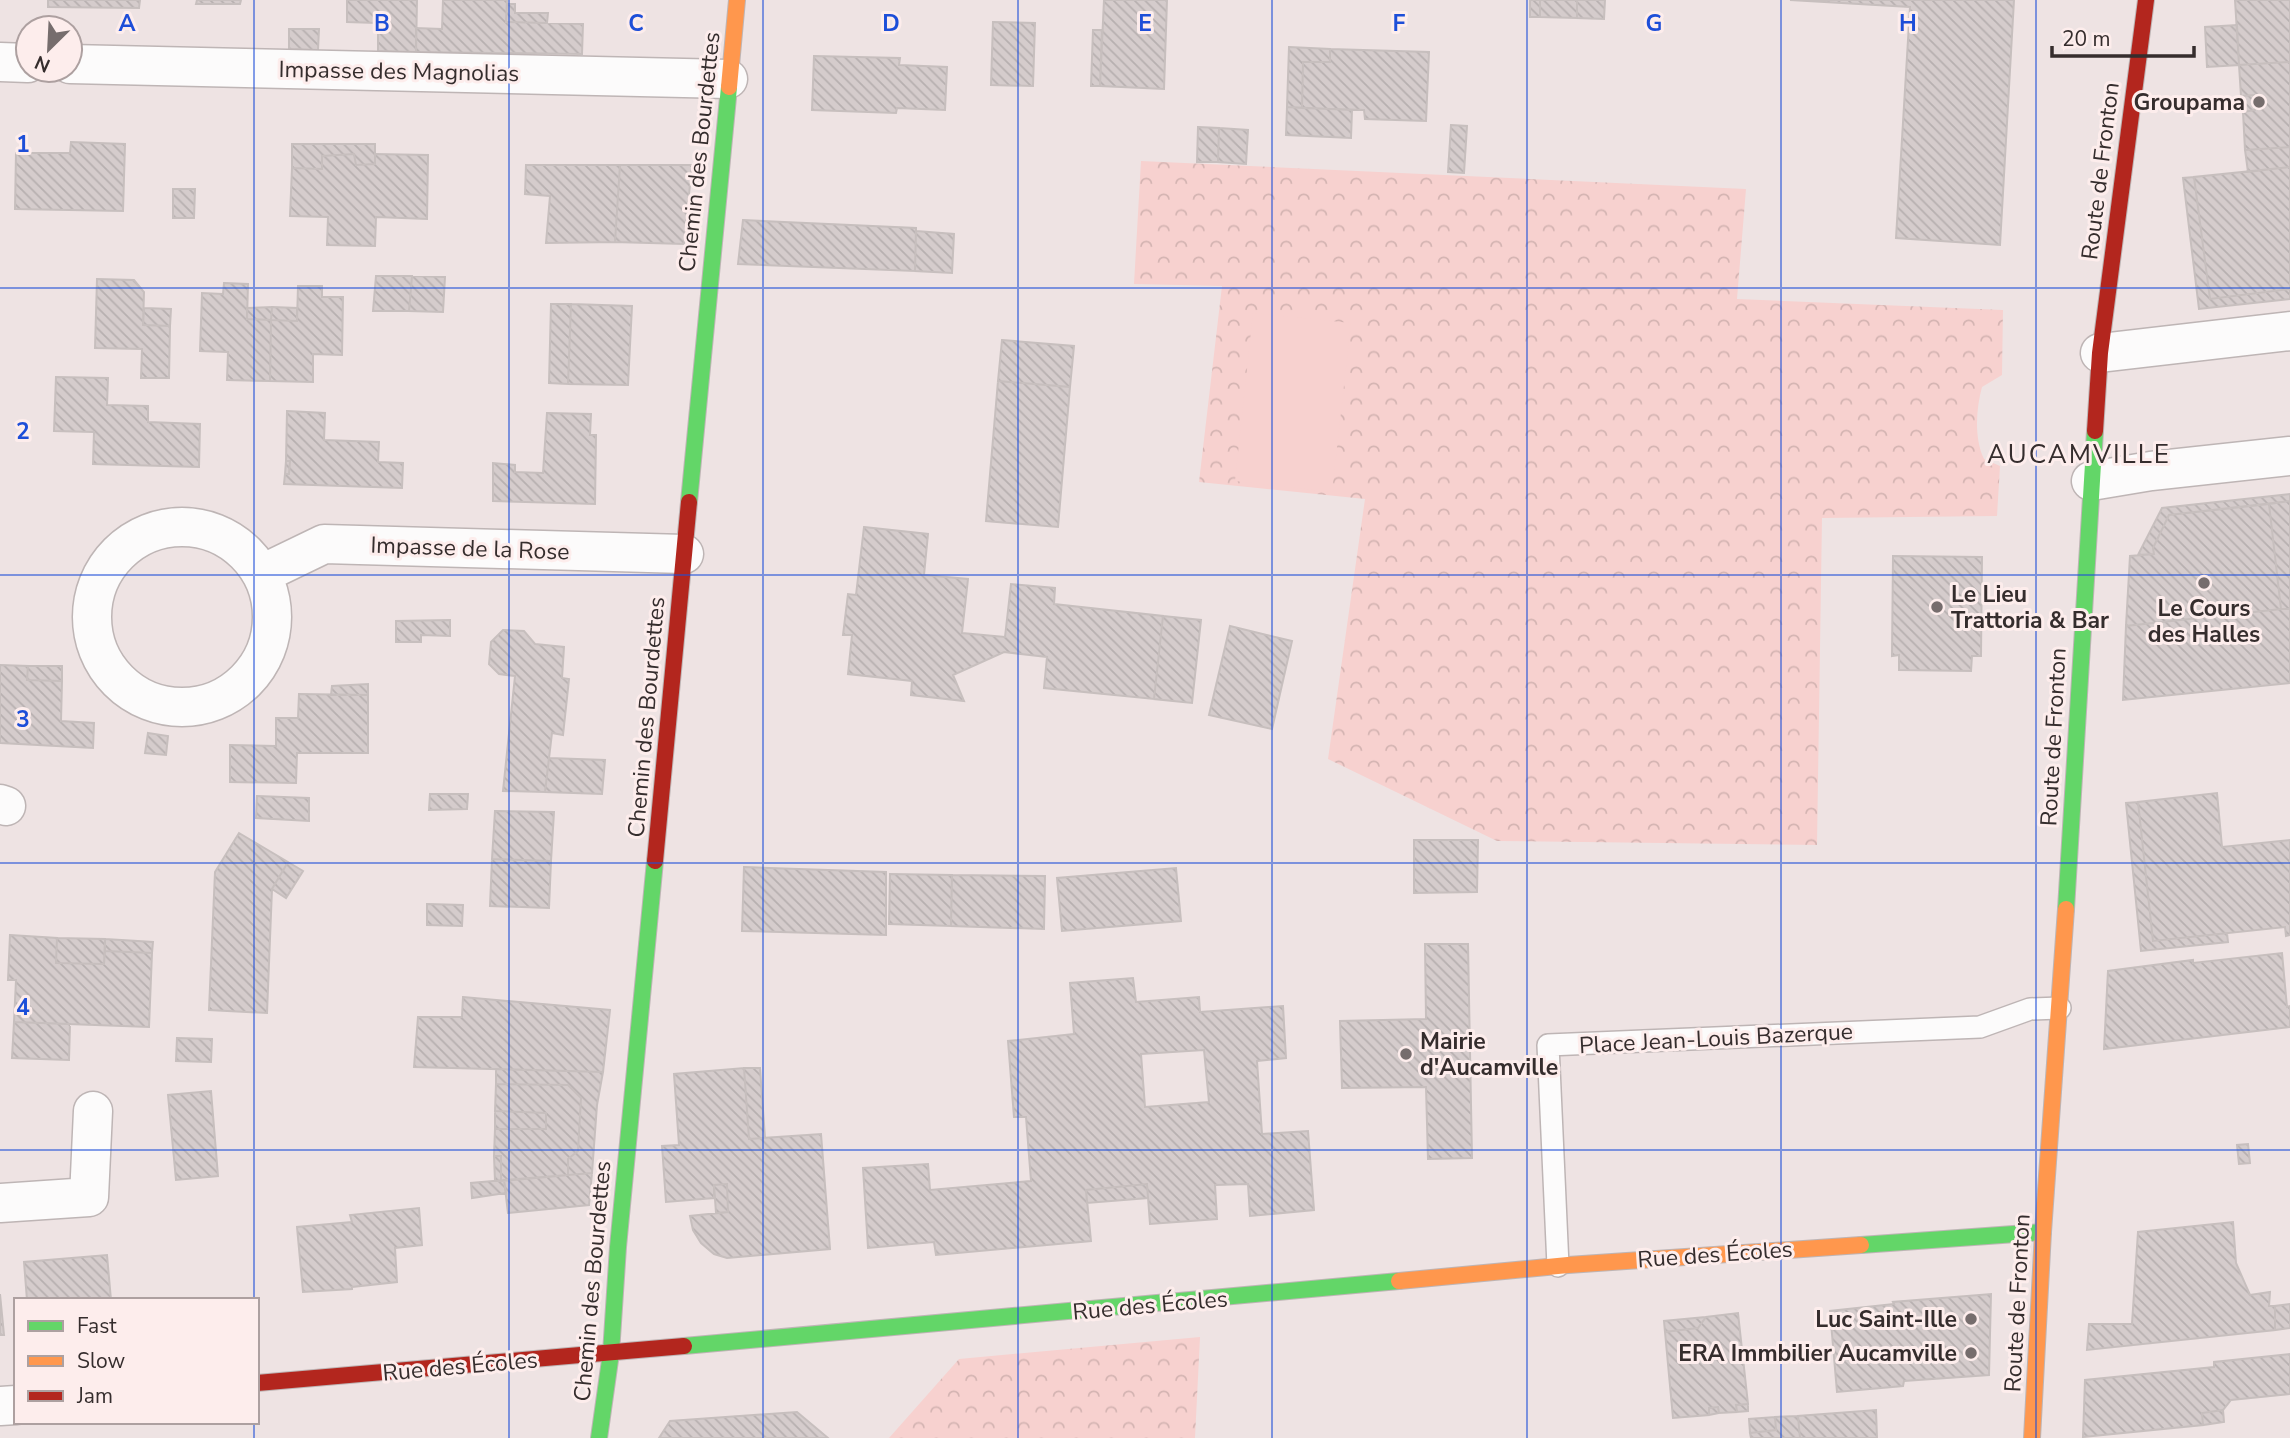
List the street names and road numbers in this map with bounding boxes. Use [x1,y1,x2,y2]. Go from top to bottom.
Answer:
street label: Chemin des Bourdettes [671,30,728,274]
street label: Impasse des Magnolias [278,54,520,89]
street label: Route de Fronton [2074,81,2127,262]
street label: Impasse de la Rose [370,530,570,567]
street label: Chemin des Bourdettes [621,595,672,839]
street label: Route de Fronton [2033,647,2074,827]
street label: Place Jean-Louis Bazerque [1578,1016,1854,1061]
street label: Chemin des Bourdettes [567,1159,618,1403]
street label: Route de Fronton [1997,1213,2038,1393]
street label: Rue des Écoles [1636,1234,1794,1275]
street label: Rue des Écoles [1071,1283,1229,1328]
street label: Rue des Écoles [381,1344,539,1389]

